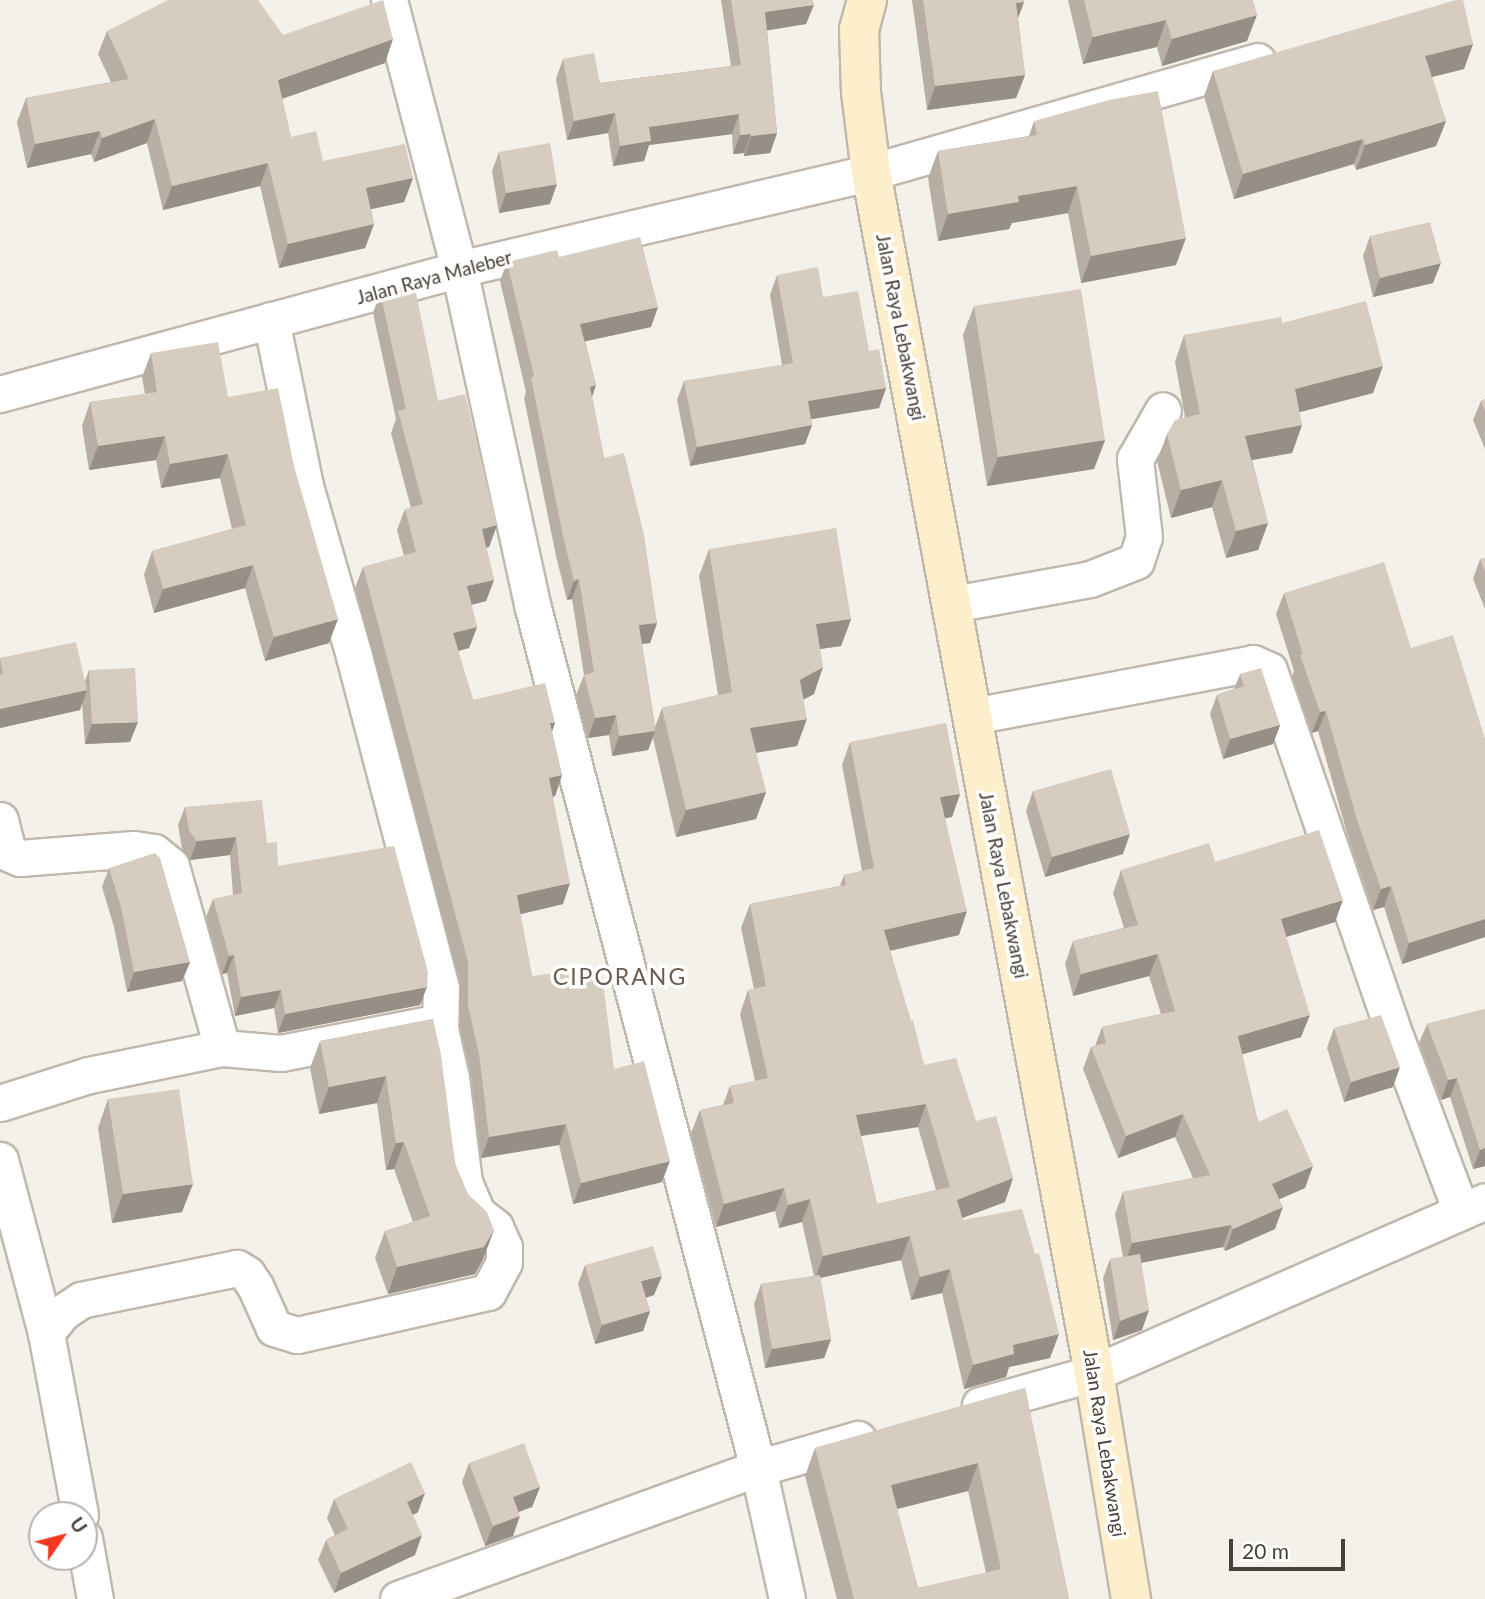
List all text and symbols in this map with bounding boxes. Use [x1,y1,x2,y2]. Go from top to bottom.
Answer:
street label: Jalan Raya Lebakwangi [872,232,930,422]
street label: Jalan Raya Maleber [354,245,514,309]
street label: Jalan Raya Lebakwangi [975,790,1033,980]
district label: CIPORANG [554,962,686,990]
street label: Jalan Raya Lebakwangi [1079,1348,1131,1538]
north arrow [28,1501,98,1571]
text: U [66,1512,92,1537]
scale bar [1233,1526,1348,1570]
text: 20 m [1242,1538,1289,1563]

